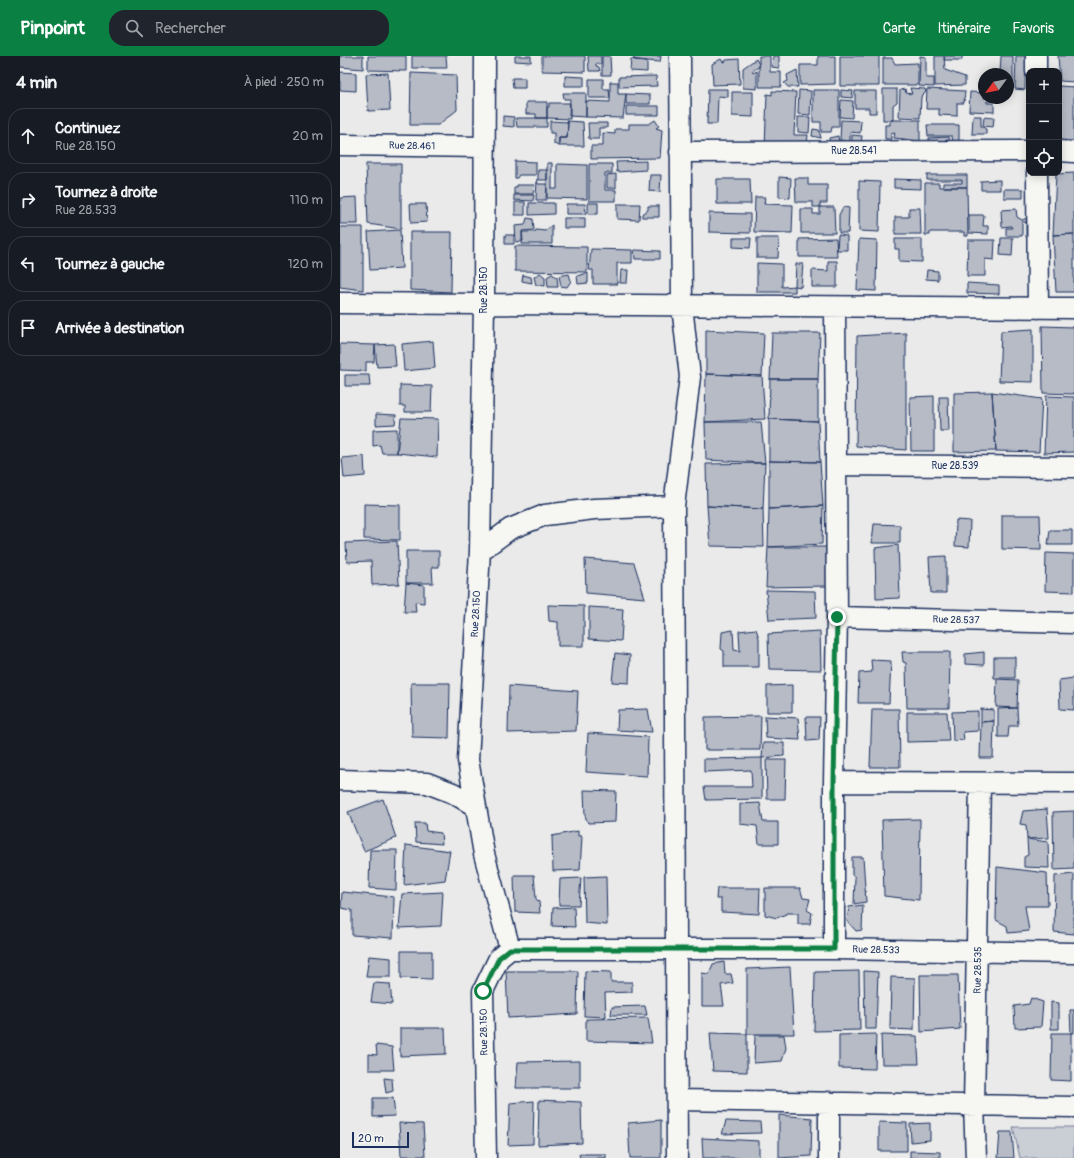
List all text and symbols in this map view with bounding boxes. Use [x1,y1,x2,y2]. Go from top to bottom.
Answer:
search box [109,10,389,46]
text: Pinpoint [20,16,85,40]
icon: search [123,17,145,39]
text: Rechercher [155,19,226,38]
text: Carte [883,20,915,37]
text: Itinéraire [937,20,990,37]
text: Favoris [1012,20,1054,37]
north arrow [978,68,1014,104]
map controls [1026,68,1062,176]
button: + [1026,68,1062,104]
text: 4 min [16,72,57,93]
text: À pied · 250 m [244,74,324,90]
button: − [1026,104,1062,140]
text: Continuez [55,119,120,138]
icon: ahead [17,125,39,147]
text: 20 m [292,128,323,144]
text: Rue 28.150 [55,138,116,154]
street label: Rue 28.461 [389,140,435,152]
button: locate [1026,140,1062,176]
street label: Rue 28.541 [831,145,877,157]
text: Tournez à droite [55,183,157,202]
icon: right [17,189,39,211]
text: 110 m [290,192,323,208]
text: Rue 28.533 [55,202,117,218]
icon: left [17,253,39,275]
text: Tournez à gauche [55,255,165,274]
text: 120 m [287,256,323,272]
street label: Rue 28.150 [478,266,490,313]
icon: arrive [17,317,39,339]
text: Arrivée à destination [55,319,184,338]
street label: Rue 28.539 [932,460,978,472]
street label: Rue 28.150 [469,590,483,638]
route end [828,608,846,626]
street label: Rue 28.537 [932,614,980,626]
street label: Rue 28.533 [852,944,900,956]
street label: Rue 28.535 [972,946,984,994]
route start [474,982,492,1000]
street label: Rue 28.150 [478,1008,490,1056]
scale bar [352,1130,409,1149]
text: 20 m [358,1132,384,1145]

